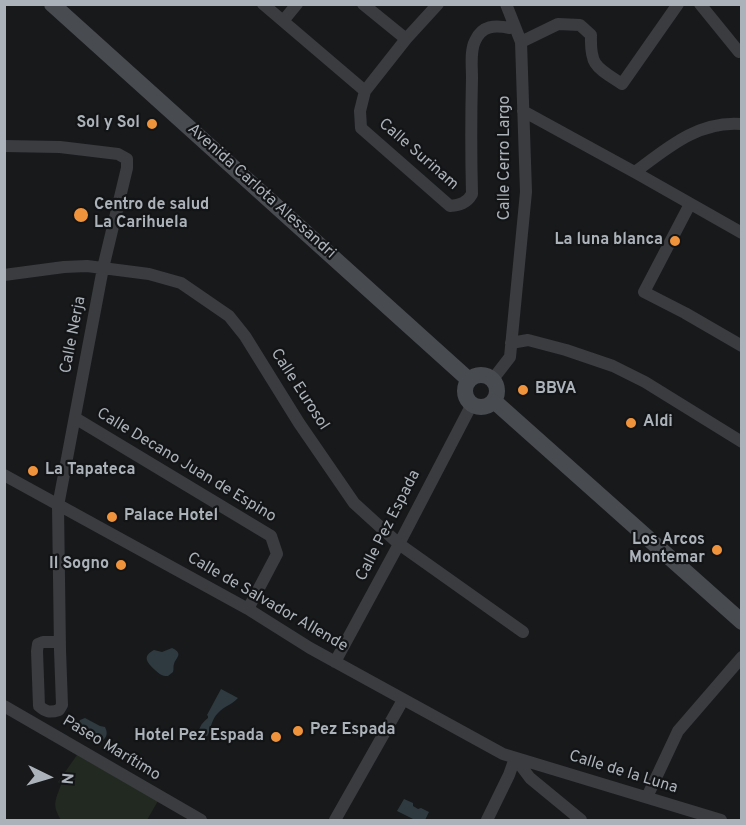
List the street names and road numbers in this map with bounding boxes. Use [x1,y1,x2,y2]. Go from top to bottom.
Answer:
street label: Calle Cerro Largo [496,96,516,220]
street label: Calle Surinam [374,115,462,195]
street label: Avenida Carlota Alessandri [183,120,339,264]
street label: Calle Nerja [57,295,91,375]
street label: Calle Eurosol [266,346,332,434]
street label: Calle Decano Juan de Espino [93,405,279,527]
street label: Calle Pez Espada [353,467,425,585]
street label: Calle de Salvador Allende [183,549,351,657]
street label: Paseo Marítimo [59,712,163,786]
street label: Calle de la Luna [566,747,680,799]

